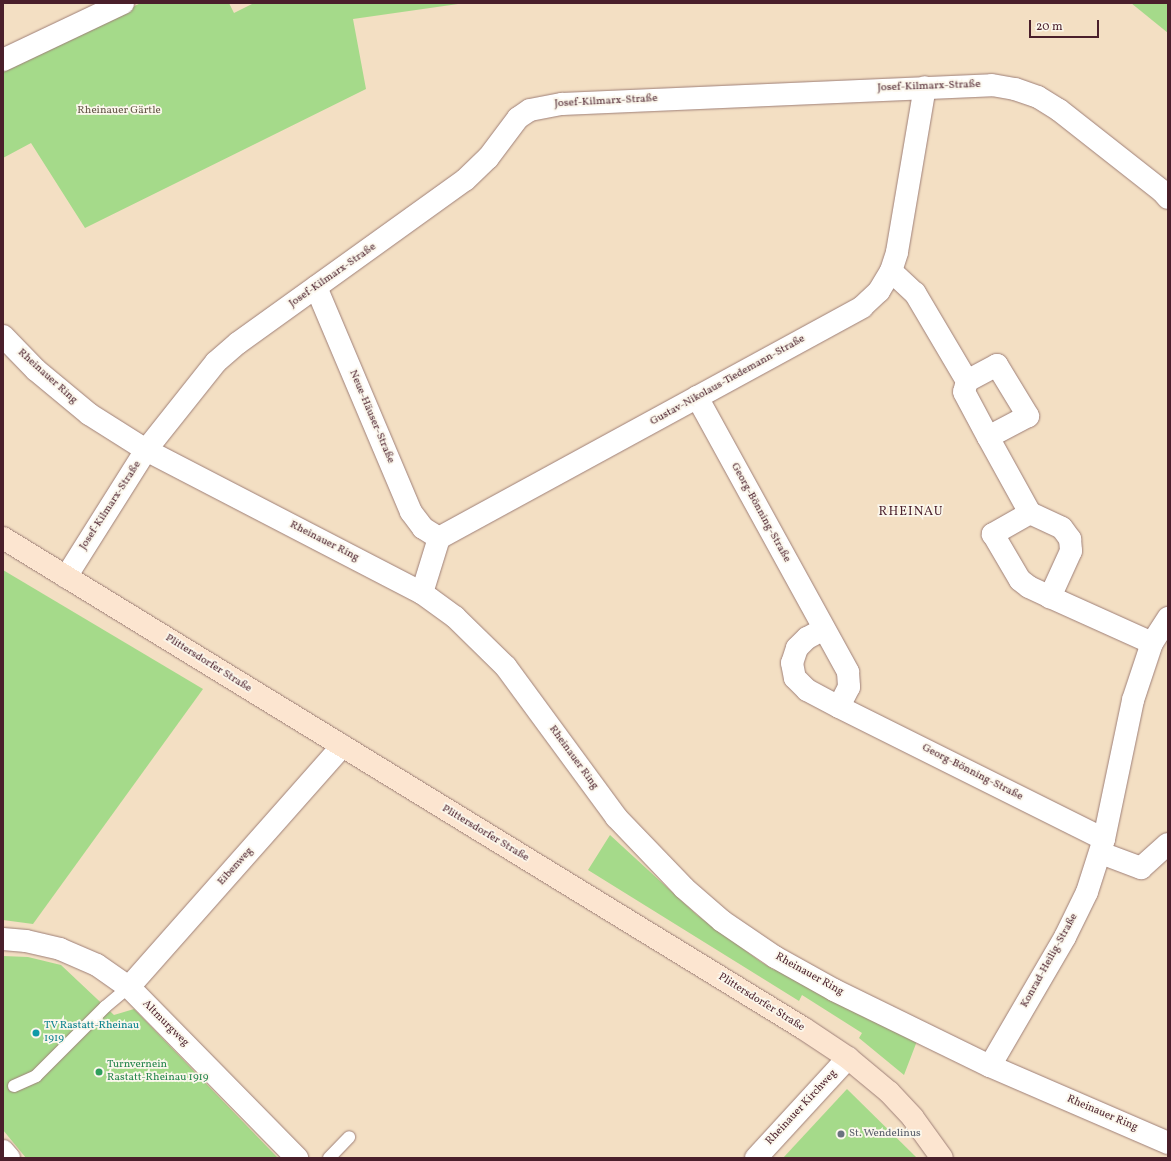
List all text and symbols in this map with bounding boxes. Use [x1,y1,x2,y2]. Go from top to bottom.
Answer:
scale bar [1031,12,1101,38]
text: 20 m [1036,19,1063,35]
street label: Josef-Kilmarx-Straße [877,79,981,95]
street label: Josef-Kilmarx-Straße [554,93,658,111]
park label: Rheinauer Gärtle [77,104,161,118]
street label: Josef-Kilmarx-Straße [287,241,379,311]
street label: Gustav-Nikolaus-Tiedemann-Straße [648,333,808,429]
street label: Rheinauer Ring [14,347,80,407]
street label: Neue-Häuser-Straße [345,368,397,466]
street label: Josef-Kilmarx-Straße [77,459,145,553]
street label: Georg-Bönning-Straße [727,461,793,565]
district label: RHEINAU [879,504,943,520]
street label: Rheinauer Ring [287,519,361,565]
street label: Plittersdorfer Straße [162,632,254,696]
street label: Rheinauer Ring [545,723,601,793]
street label: Georg-Bönning-Straße [919,742,1025,804]
street label: Plittersdorfer Straße [439,803,531,865]
street label: Eibenweg [216,845,256,889]
street label: Konrad-Heilig-Straße [1019,912,1081,1010]
street label: Rheinauer Ring [773,951,845,999]
street label: Plittersdorfer Straße [715,971,807,1035]
street label: Altmurgweg [139,998,191,1050]
place label: TV Rastatt-Rheinau 1919 [44,1020,140,1046]
marker: TV Rastatt-Rheinau 1919 [31,1028,41,1038]
place label: Turnvernein Rastatt-Rheinau 1919 [107,1059,209,1085]
marker: Turnvernein Rastatt-Rheinau 1919 [94,1067,104,1077]
street label: Rheinauer Kirchweg [764,1068,840,1148]
street label: Rheinauer Ring [1064,1093,1140,1135]
place label: St. Wendelinus [849,1127,921,1141]
marker: St. Wendelinus [836,1129,846,1139]

